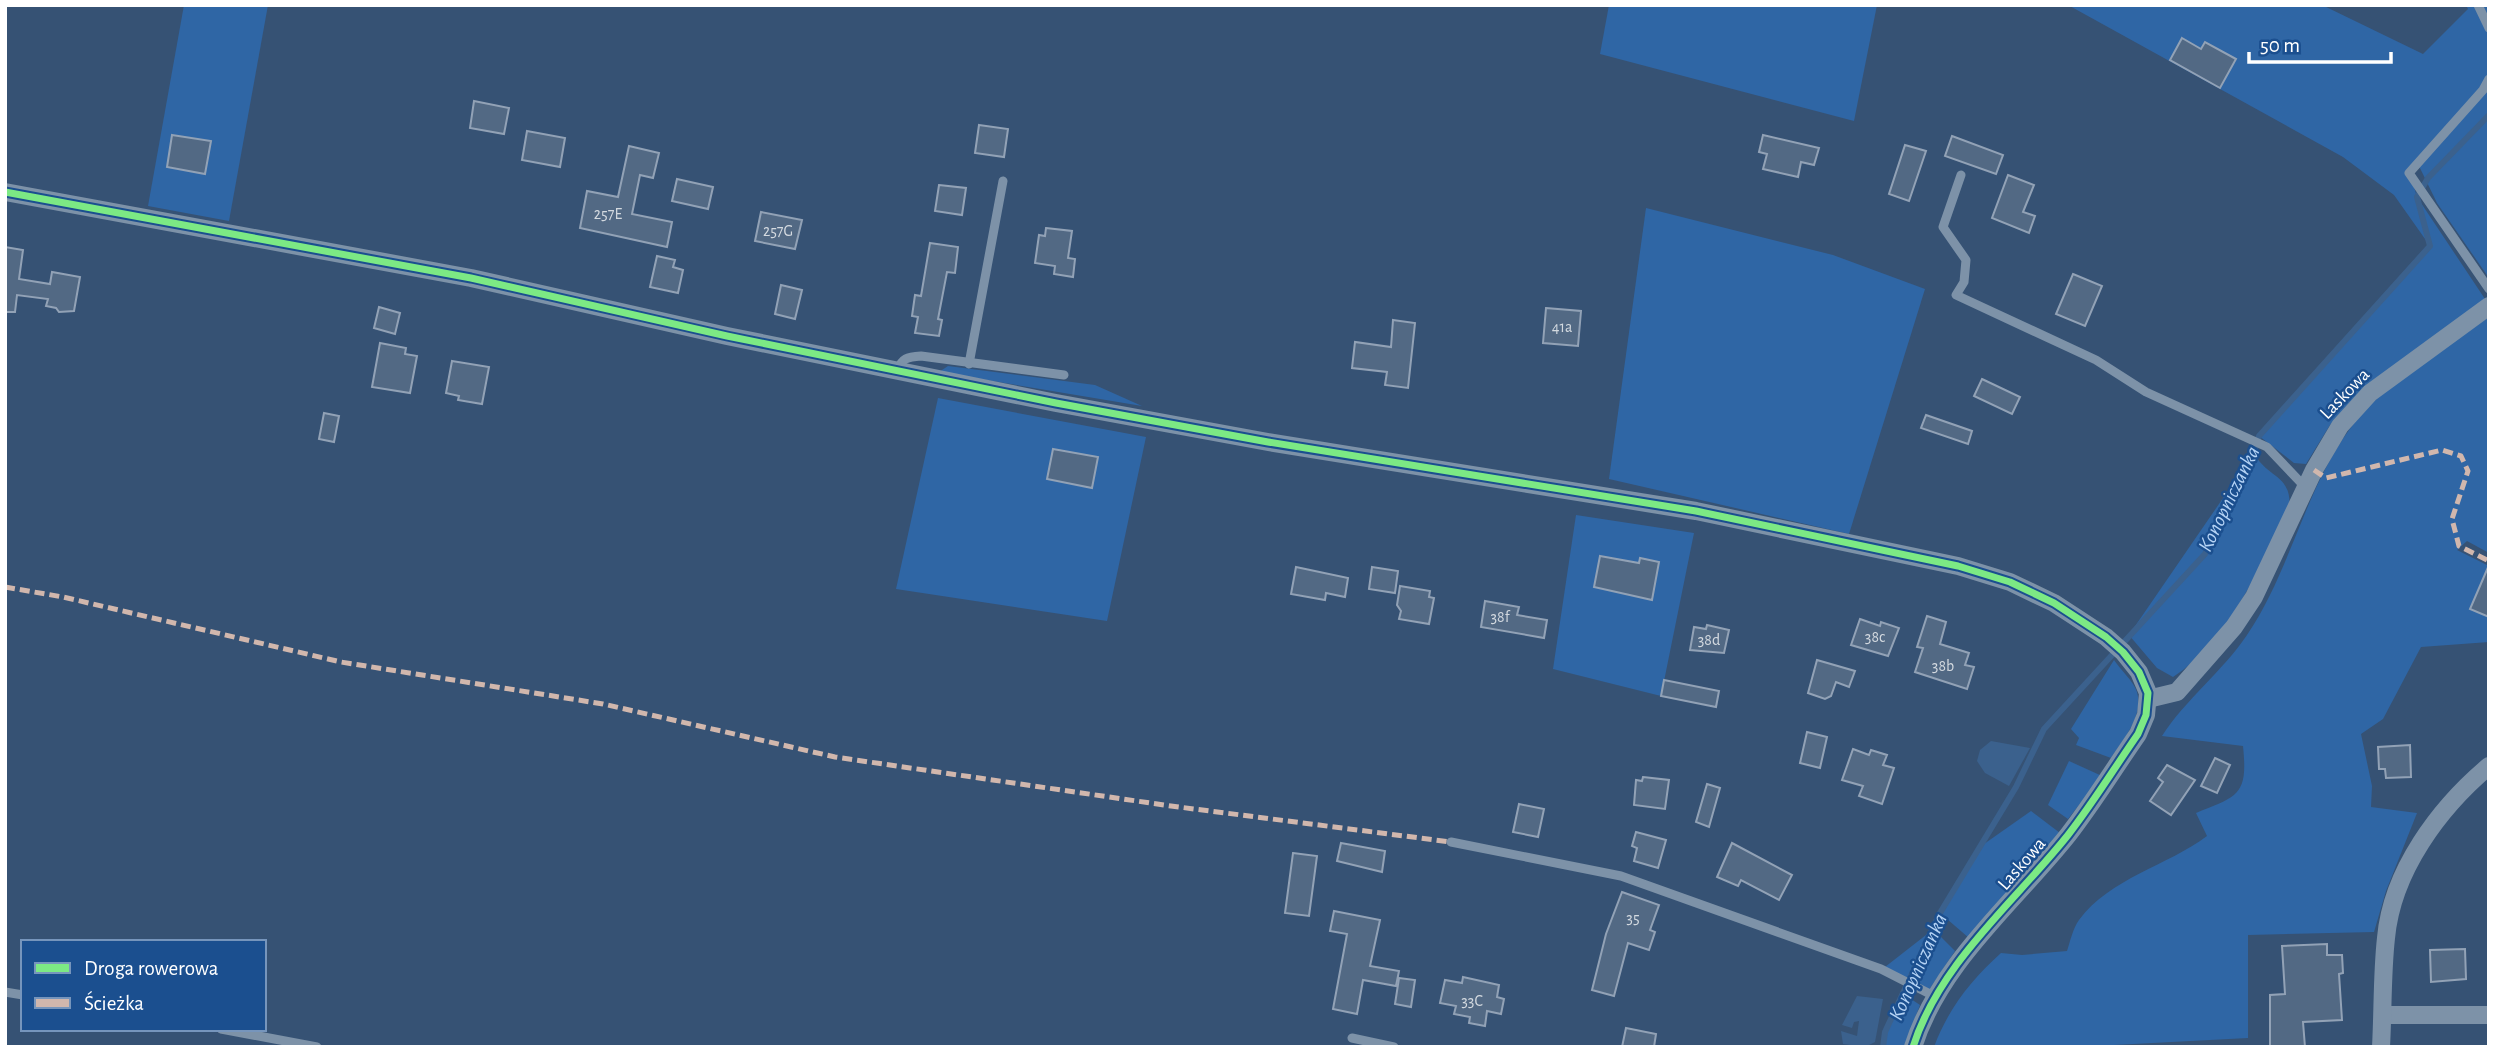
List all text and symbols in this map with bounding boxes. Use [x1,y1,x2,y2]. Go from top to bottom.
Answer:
scale bar [2249,21,2391,65]
text: 50 m [2260,35,2300,56]
house number: 257E [594,206,622,222]
house number: 257G [763,223,793,239]
house number: 41a [1552,319,1572,335]
street label: Laskowa [2316,365,2374,423]
water label: Konopniczanka [2194,443,2264,555]
house number: 38f [1490,609,1511,625]
house number: 38c [1865,629,1885,645]
house number: 38d [1698,632,1720,648]
house number: 38b [1932,658,1954,674]
street label: Laskowa [1994,834,2050,894]
house number: 35 [1626,910,1640,926]
water label: Konopniczanka [1885,910,1952,1024]
legend [21,940,266,1031]
text: Droga rowerowa [84,958,219,979]
text: Ścieżka [84,990,144,1014]
house number: 33C [1461,993,1483,1009]

